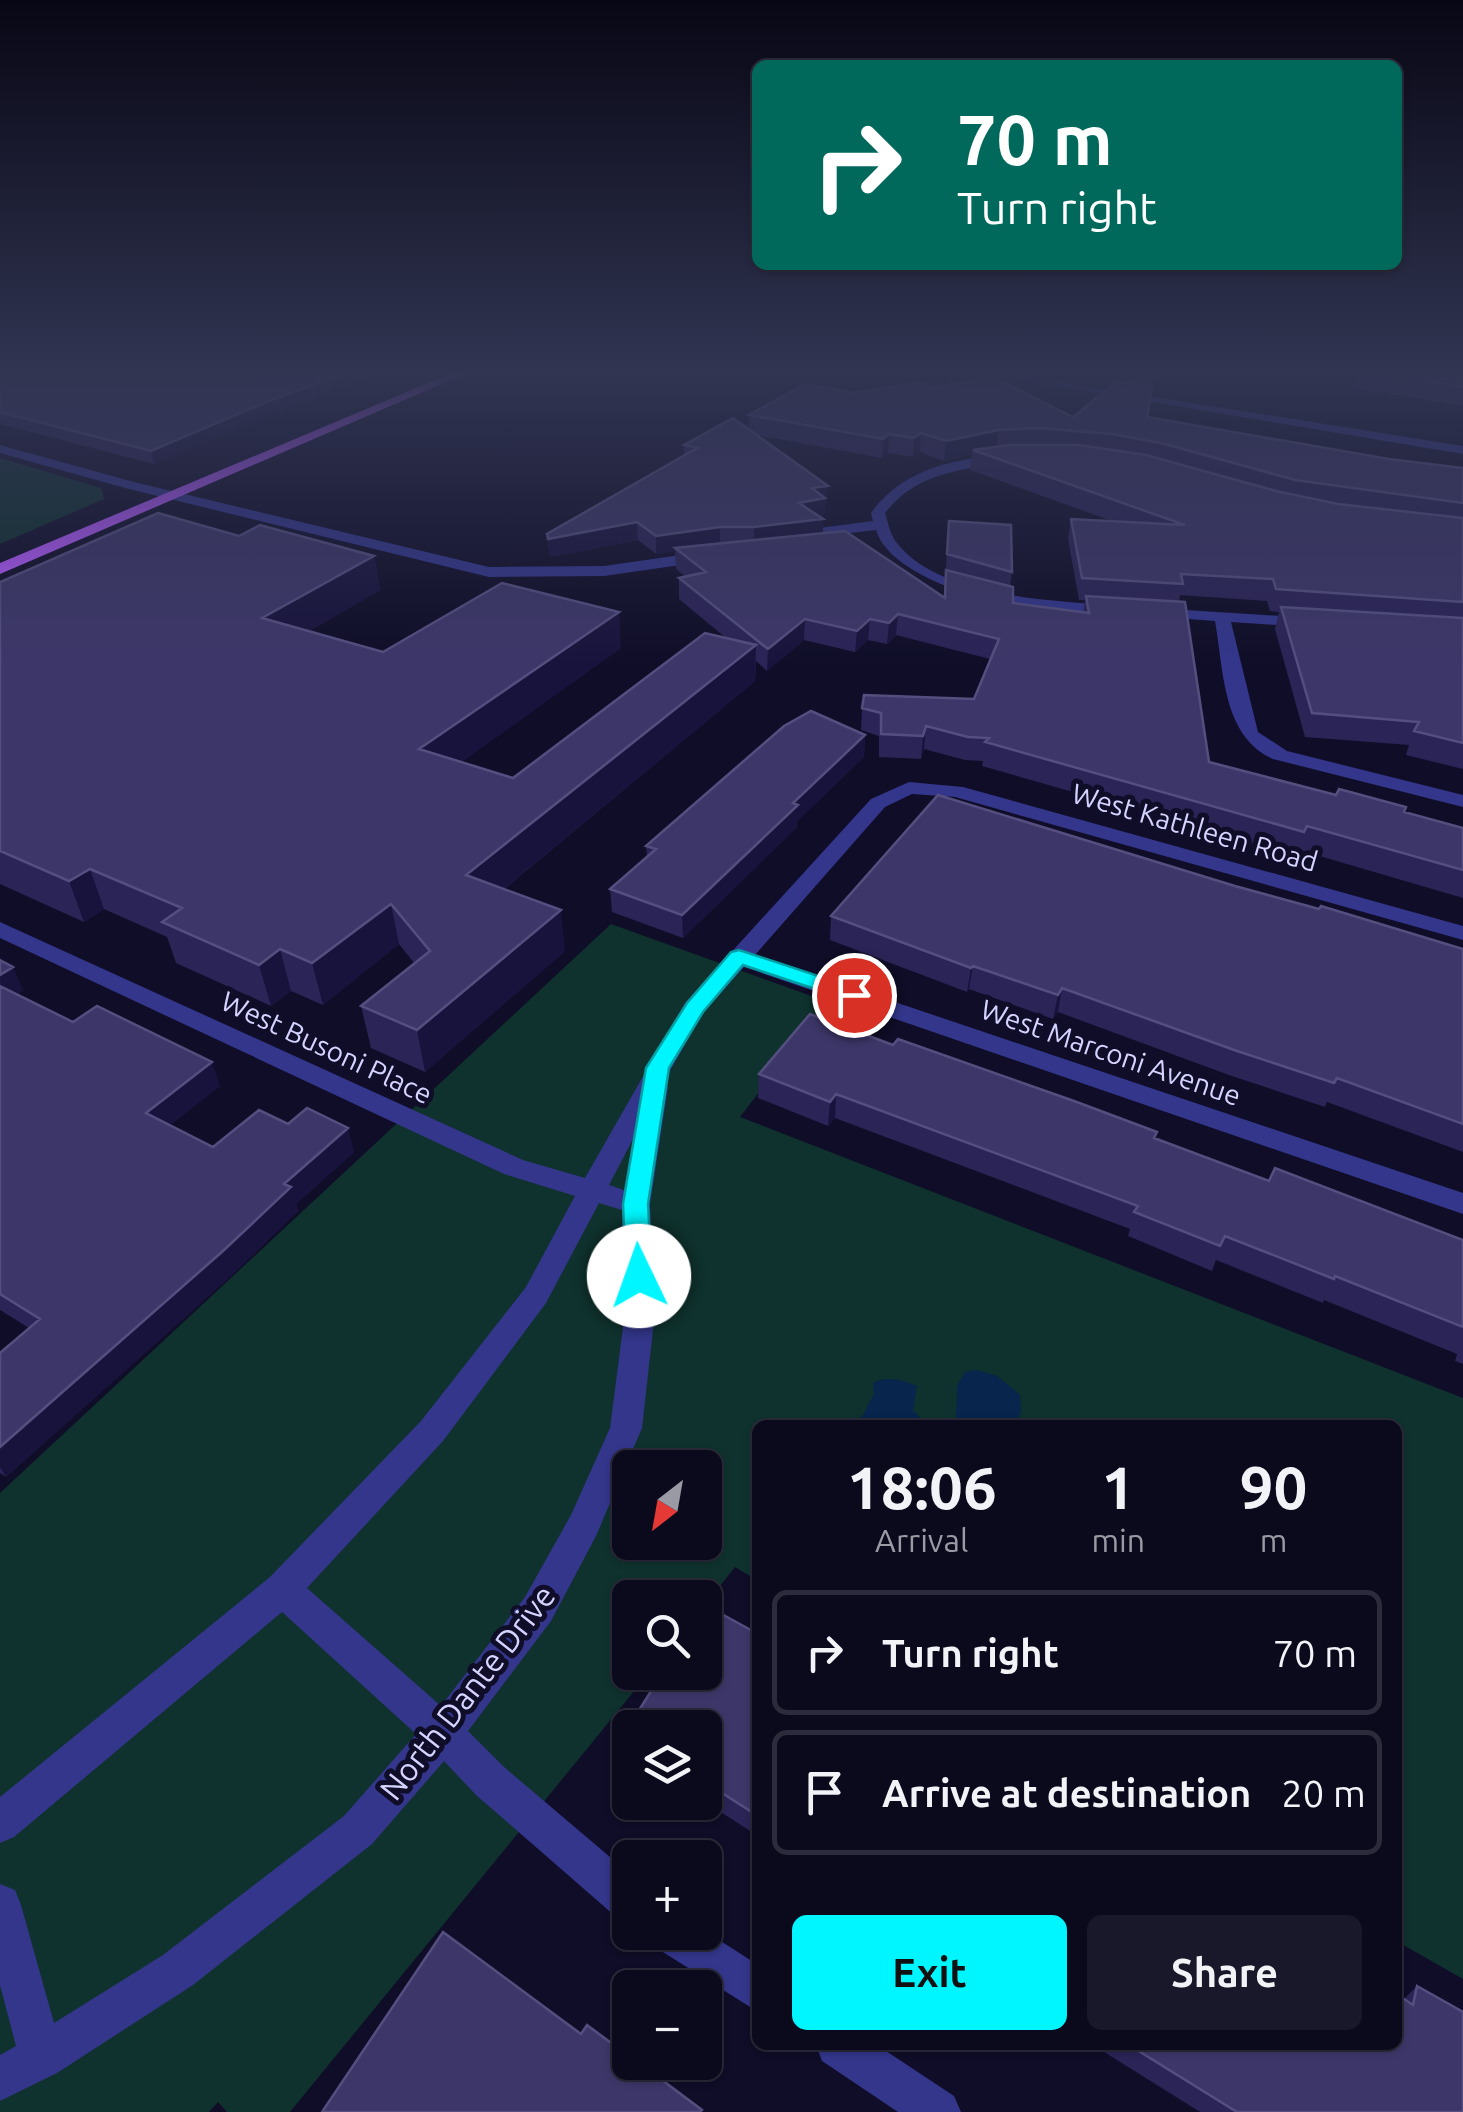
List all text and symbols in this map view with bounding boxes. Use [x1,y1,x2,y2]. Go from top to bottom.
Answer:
icon: right [792,100,922,230]
text: 70 m [957,100,1113,178]
text: Turn right [957,182,1157,233]
street label: West Kathleen Road [1069,777,1321,877]
pin [812,953,897,1038]
icon: arrive [827,968,882,1023]
street label: West Busoni Place [217,985,437,1109]
street label: West Marconi Avenue [977,993,1245,1111]
position arrow [587,1224,691,1328]
north arrow [612,1450,722,1560]
map controls [612,1450,722,2080]
text: 18:06 [847,1453,997,1520]
text: 1 [1101,1453,1135,1520]
text: 90 [1240,1453,1307,1520]
text: Arrival [875,1522,968,1558]
text: min [1091,1522,1145,1558]
text: m [1260,1522,1287,1558]
street label: North Dante Drive [372,1578,562,1806]
button: search [612,1580,722,1690]
icon: right [797,1625,852,1680]
text: Turn right [882,1632,1059,1674]
text: 70 m [1273,1632,1357,1674]
button: layers [612,1710,722,1820]
icon: arrive [797,1765,852,1820]
text: Arrive at destination [882,1772,1251,1814]
text: 20 m [1281,1772,1366,1814]
button: + [612,1840,722,1950]
button: Exit [792,1915,1067,2030]
button: Share [1087,1915,1362,2030]
button: − [612,1970,722,2080]

